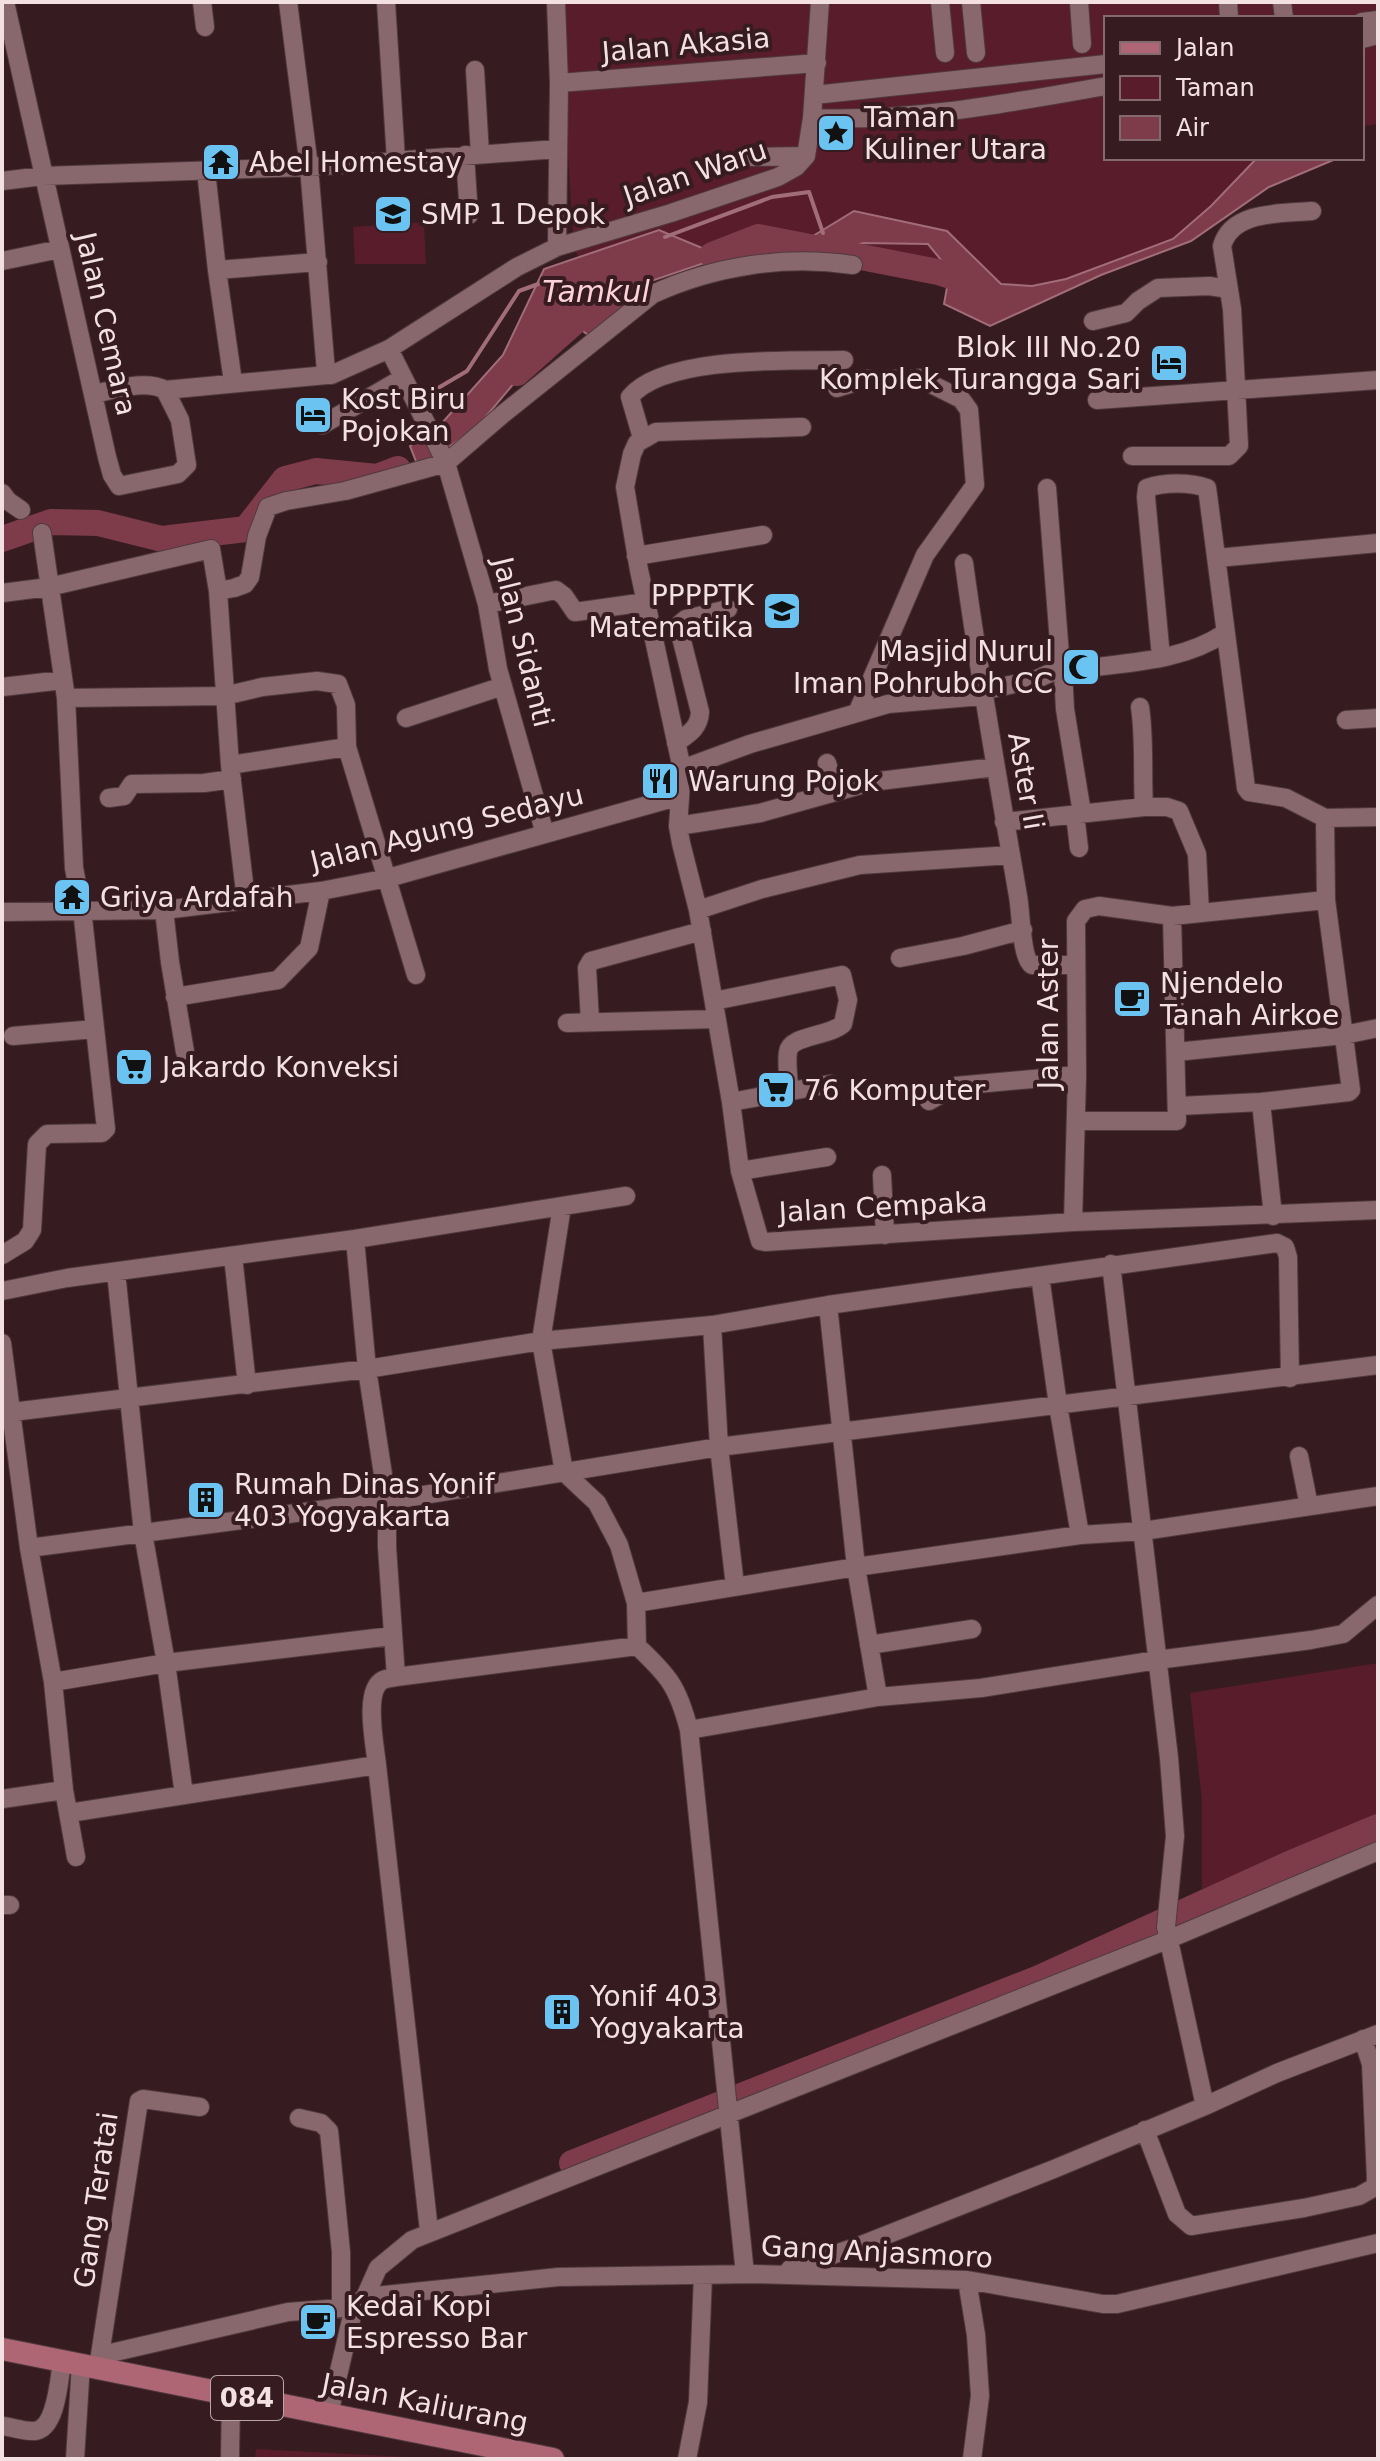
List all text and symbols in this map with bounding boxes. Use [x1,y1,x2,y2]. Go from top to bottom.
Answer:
legend [1104,16,1364,160]
street label: Jalan Akasia [599,21,771,69]
text: Jalan [1174,34,1234,62]
text: Taman [1175,74,1255,102]
place label: Taman Kuliner Utara [863,101,1047,166]
place icon: Taman Kuliner Utara [815,112,857,154]
text: Air [1176,114,1209,142]
street label: Jalan Waru [617,133,771,214]
temple icon: Abel Homestay [200,141,242,183]
place label: Abel Homestay [249,146,462,179]
school or university icon: SMP 1 Depok [372,193,414,235]
place label: SMP 1 Depok [421,198,606,231]
street label: Jalan Cemara [68,227,143,419]
water label: Tamkul [542,274,650,309]
place label: Blok III No.20 Komplek Turangga Sari [819,331,1141,396]
hotel icon: Blok III No.20 Komplek Turangga Sari [1148,342,1190,384]
place label: Kost Biru Pojokan [341,383,466,448]
hotel icon: Kost Biru Pojokan [292,394,334,436]
street label: Jalan Sidanti [485,552,560,730]
place label: PPPPTK Matematika [588,579,755,644]
school or university icon: PPPPTK Matematika [761,590,803,632]
place label: Masjid Nurul Iman Pohruboh CC [793,635,1053,700]
mosque icon: Masjid Nurul Iman Pohruboh CC [1060,646,1102,688]
street label: Aster Ii [1001,730,1051,832]
restaurant icon: Warung Pojok [639,760,681,802]
place label: Warung Pojok [688,765,880,798]
street label: Jalan Agung Sedayu [305,778,587,878]
temple icon: Griya Ardafah [51,876,93,918]
place label: Griya Ardafah [100,881,293,914]
street label: Jalan Aster [1032,938,1065,1091]
place label: Njendelo Tanah Airkoe [1159,967,1339,1032]
cafe icon: Njendelo Tanah Airkoe [1111,978,1153,1020]
supermarket icon: Jakardo Konveksi [113,1046,155,1088]
place label: Jakardo Konveksi [160,1051,399,1084]
supermarket icon: 76 Komputer [755,1069,797,1111]
place label: 76 Komputer [804,1074,986,1107]
street label: Jalan Cempaka [776,1185,988,1229]
place label: Rumah Dinas Yonif 403 Yogyakarta [234,1468,496,1533]
building icon: Rumah Dinas Yonif 403 Yogyakarta [185,1479,227,1521]
place label: Yonif 403 Yogyakarta [589,1980,745,2045]
building icon: Yonif 403 Yogyakarta [541,1991,583,2033]
street label: Gang Teratai [67,2110,125,2290]
street label: Gang Anjasmoro [760,2229,994,2275]
place label: Kedai Kopi Espresso Bar [346,2290,528,2355]
cafe icon: Kedai Kopi Espresso Bar [297,2301,339,2343]
street label: Jalan Kaliurang [317,2366,531,2439]
road number: 084 [211,2376,283,2420]

